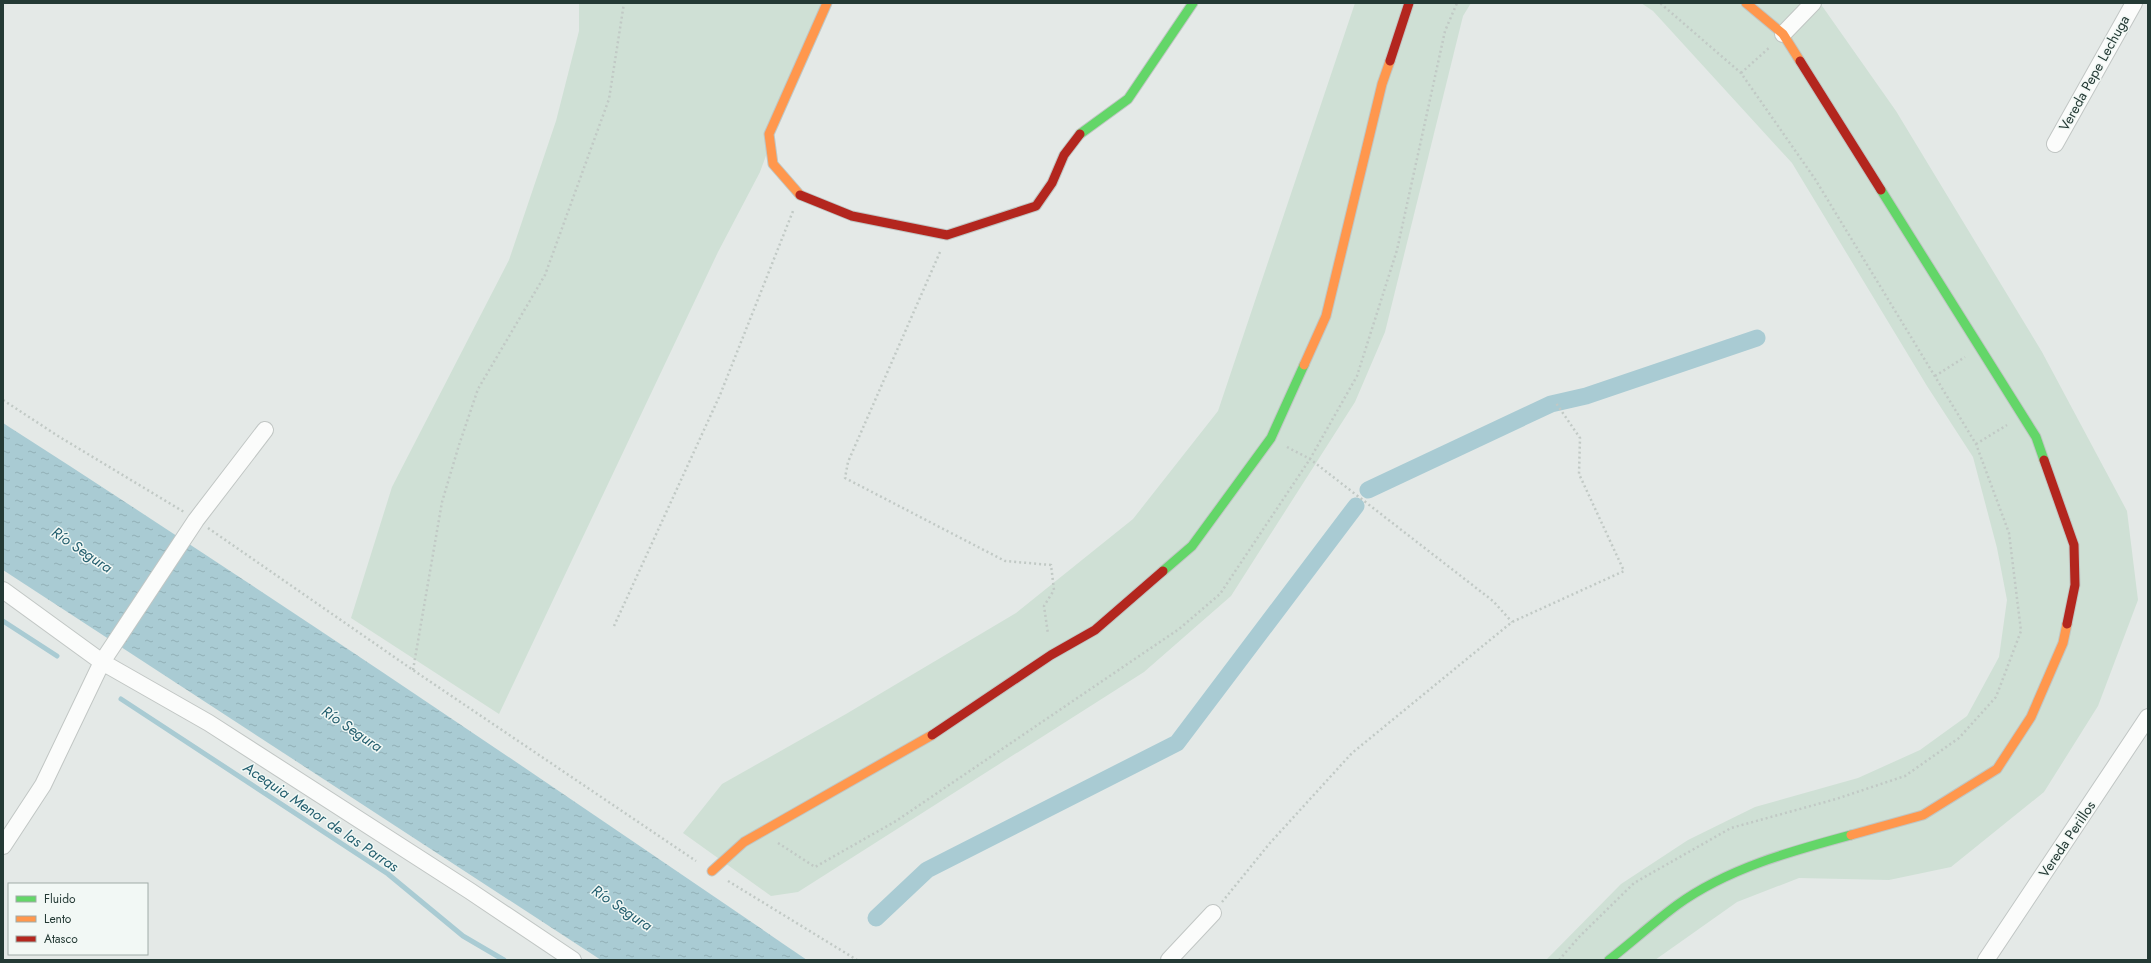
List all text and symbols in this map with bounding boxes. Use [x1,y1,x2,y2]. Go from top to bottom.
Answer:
street label: Vereda Pepe Lechuga [2054,12,2134,134]
water label: Río Segura [47,522,117,579]
water label: Río Segura [317,701,387,758]
water label: Acequia Menor de las Parras [238,756,403,877]
street label: Vereda Perillos [2034,796,2100,881]
water label: Río Segura [587,880,657,937]
legend [8,883,148,955]
text: Fluido [44,890,76,908]
text: Lento [44,910,72,928]
text: Atasco [44,930,78,948]

